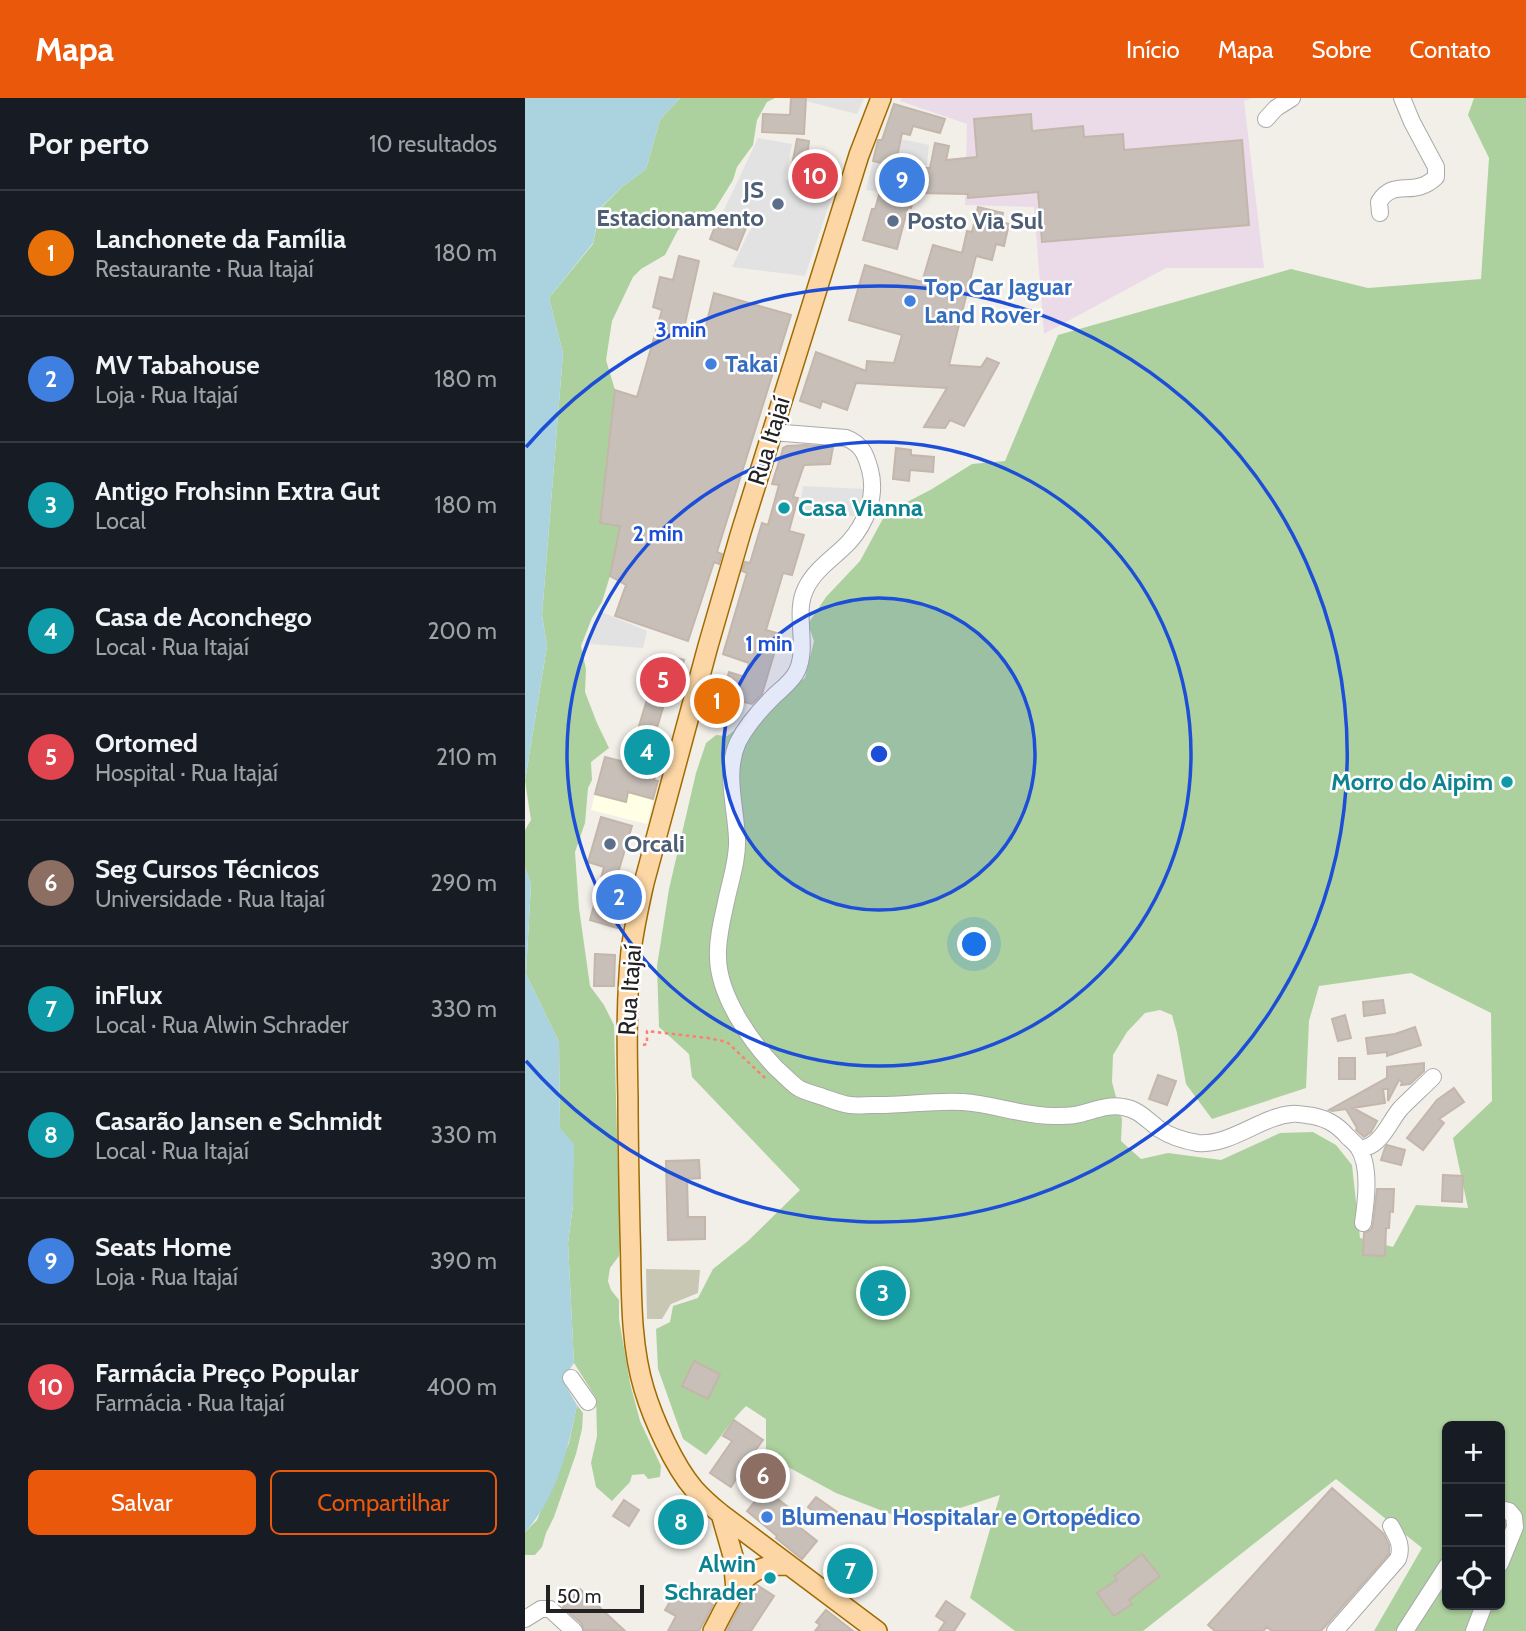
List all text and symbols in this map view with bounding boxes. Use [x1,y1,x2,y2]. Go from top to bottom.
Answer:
text: Mapa [35,29,114,69]
text: Início [1126,35,1180,64]
text: Mapa [1218,35,1273,64]
text: Sobre [1311,35,1372,64]
text: Contato [1410,35,1491,64]
text: Por perto [28,125,149,162]
text: 10 resultados [369,130,497,158]
pin: 10 [792,150,838,202]
pin: 9 [879,154,925,206]
place label: JS Estacionamento [596,175,764,232]
marker: JS Estacionamento [770,196,786,212]
place label: Posto Via Sul [907,206,1043,235]
marker: Posto Via Sul [885,213,901,229]
text: Lanchonete da Família [95,223,346,255]
text: 1 [47,239,55,267]
text: 180 m [434,239,497,267]
text: Restaurante · Rua Itajaí [95,255,314,283]
place label: Top Car Jaguar Land Rover [924,272,1072,329]
marker: Top Car Jaguar Land Rover [902,293,918,309]
text: 3 min [656,317,706,342]
text: MV Tabahouse [95,349,260,381]
place label: Takai [725,349,778,378]
marker: Takai [703,356,719,372]
text: 2 [45,365,57,393]
text: 180 m [434,365,497,393]
text: Loja · Rua Itajaí [95,381,238,409]
street label: Rua Itajaí [741,393,796,489]
text: Antigo Frohsinn Extra Gut [95,475,380,507]
text: 3 [45,491,57,519]
text: 180 m [434,491,497,519]
place label: Casa Vianna [798,493,923,522]
marker: Casa Vianna [776,500,792,516]
text: Local [95,507,146,535]
text: 2 min [633,521,683,546]
text: Casa de Aconchego [95,601,312,633]
text: 4 [44,617,58,645]
text: 200 m [427,617,497,645]
text: 1 min [745,631,793,656]
text: Local · Rua Itajaí [95,633,249,661]
pin: 5 [640,654,686,706]
pin: 1 [694,675,740,727]
pin: 4 [624,726,670,778]
text: Ortomed [95,727,198,759]
centre of rings [867,742,891,766]
text: 5 [45,743,57,771]
text: 210 m [436,743,497,771]
text: Hospital · Rua Itajaí [95,759,278,787]
place label: Morro do Aipim [1331,767,1493,796]
marker: Morro do Aipim [1499,774,1515,790]
place label: Orcali [624,829,685,858]
marker: Orcali [602,836,618,852]
text: Seg Cursos Técnicos [95,853,319,885]
text: 6 [45,869,57,897]
text: 290 m [430,869,497,897]
pin: 2 [596,871,642,923]
text: Universidade · Rua Itajaí [95,885,325,913]
your location [957,927,991,961]
street label: Rua Itajaí [612,944,647,1036]
text: inFlux [95,979,162,1011]
text: 7 [45,995,57,1023]
text: 330 m [431,995,497,1023]
text: Local · Rua Alwin Schrader [95,1011,349,1039]
text: Casarão Jansen e Schmidt [95,1105,382,1137]
text: 8 [44,1121,58,1149]
text: 330 m [431,1121,497,1149]
text: Local · Rua Itajaí [95,1137,249,1165]
text: Seats Home [95,1231,231,1263]
text: 9 [45,1247,57,1275]
text: 390 m [430,1247,497,1275]
text: Loja · Rua Itajaí [95,1263,238,1291]
pin: 3 [860,1267,906,1319]
text: Farmácia Preço Popular [95,1357,359,1389]
text: 10 [39,1373,63,1401]
text: 400 m [426,1373,497,1401]
text: Farmácia · Rua Itajaí [95,1389,285,1417]
map controls [1442,1421,1505,1610]
button: + [1442,1421,1505,1484]
pin: 6 [740,1450,786,1502]
button: Salvar [28,1470,256,1535]
button: Compartilhar [270,1470,497,1535]
button: − [1442,1484,1505,1547]
pin: 8 [658,1496,704,1548]
place label: Blumenau Hospitalar e Ortopédico [781,1502,1141,1531]
marker: Blumenau Hospitalar e Ortopédico [759,1509,775,1525]
pin: 7 [827,1545,873,1597]
button: locate [1442,1547,1505,1610]
place label: Alwin Schrader [664,1549,756,1606]
marker: Alwin Schrader [762,1570,778,1586]
scale bar [546,1582,644,1614]
text: 50 m [557,1585,601,1608]

